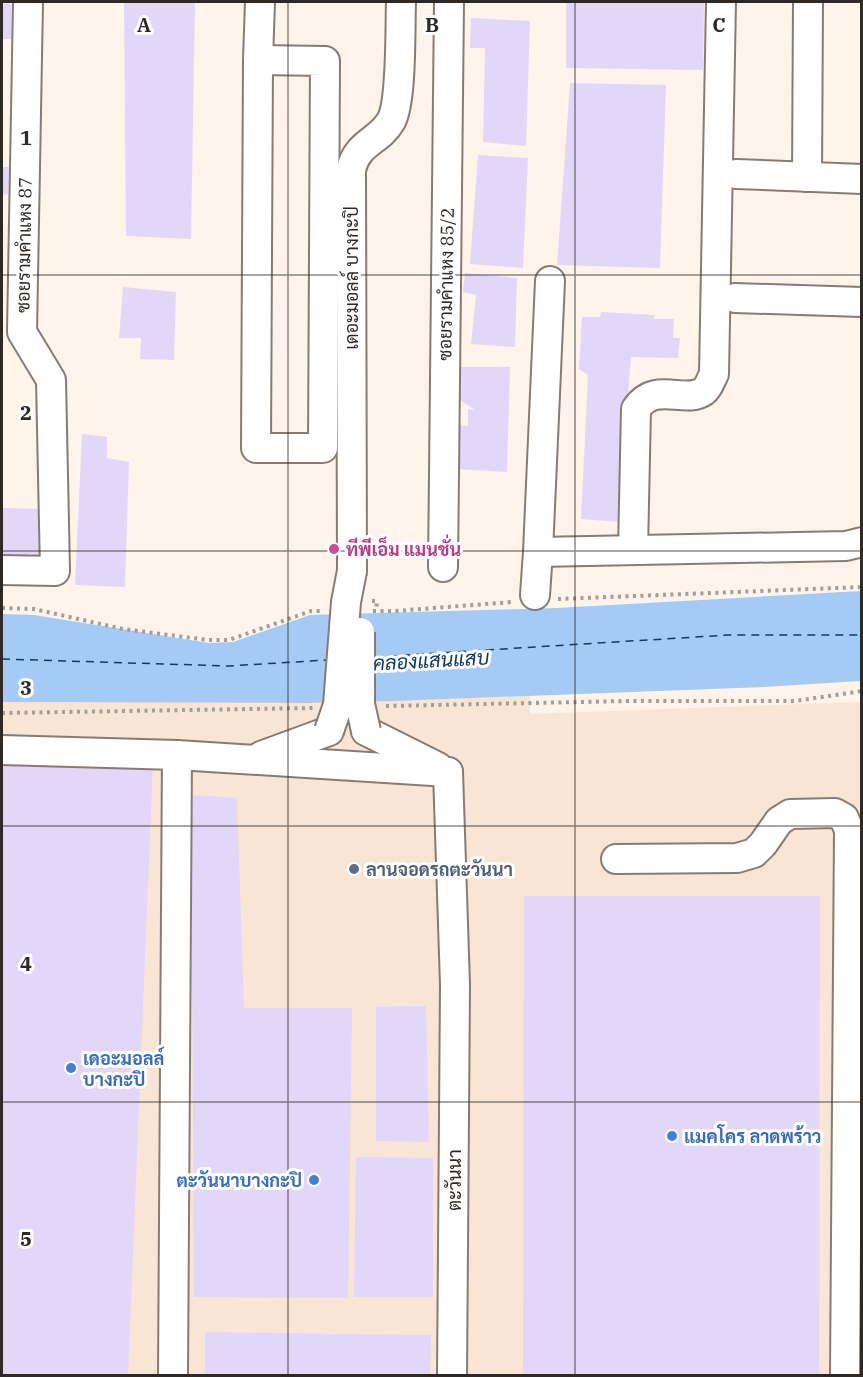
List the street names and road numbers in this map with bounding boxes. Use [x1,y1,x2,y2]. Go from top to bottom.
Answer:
street label: ซอยรามคำแหง 87 [11,177,37,313]
street label: เดอะมอลล์ บางกะปิ [339,206,363,350]
street label: ซอยรามคำแหง 85/2 [433,207,459,361]
street label: ตะวันนา [443,1149,466,1211]

